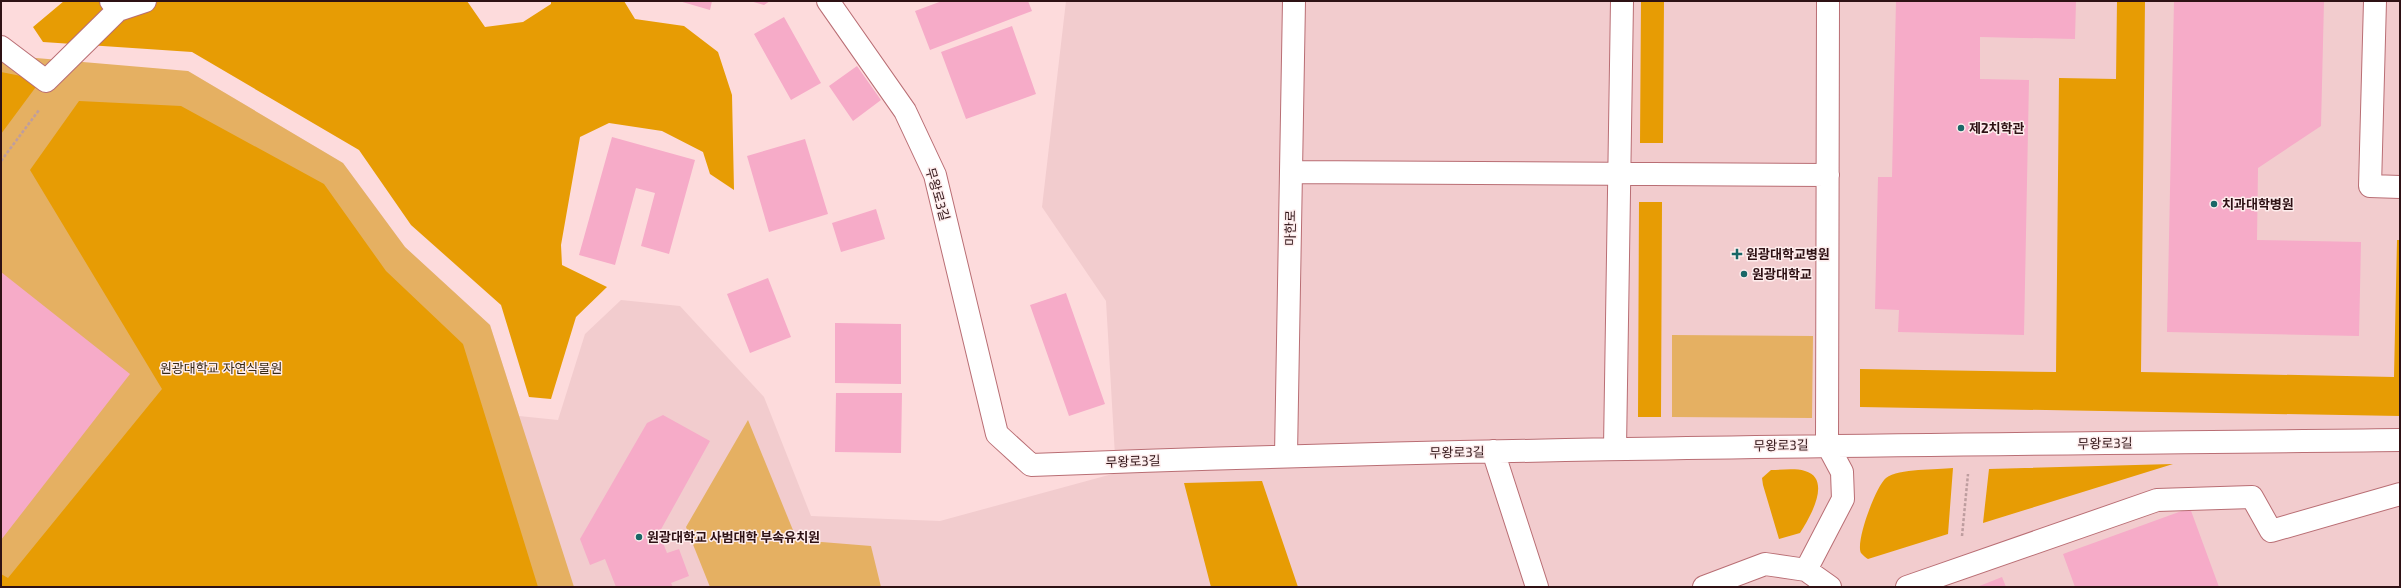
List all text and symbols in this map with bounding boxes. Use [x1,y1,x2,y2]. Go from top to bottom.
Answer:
place label: 제2치학관 [1969,120,2024,136]
marker: 제2치학관 [1956,123,1966,133]
street label: 무왕로3길 [923,165,953,223]
place label: 치과대학병원 [2222,196,2294,212]
marker: 치과대학병원 [2209,199,2219,209]
street label: 마한로 [1282,210,1298,246]
place label: 원광대학교병원 [1746,246,1830,262]
marker: 원광대학교병원 [1731,248,1743,260]
place label: 원광대학교 [1752,266,1812,282]
marker: 원광대학교 [1739,269,1749,279]
park label: 원광대학교 자연식물원 [160,360,282,376]
street label: 무왕로3길 [2077,435,2133,451]
street label: 무왕로3길 [1753,437,1809,453]
street label: 무왕로3길 [1429,444,1485,460]
street label: 무왕로3길 [1105,452,1161,470]
place label: 원광대학교 사범대학 부속유치원 [647,529,820,545]
marker: 원광대학교 사범대학 부속유치원 [634,532,644,542]

